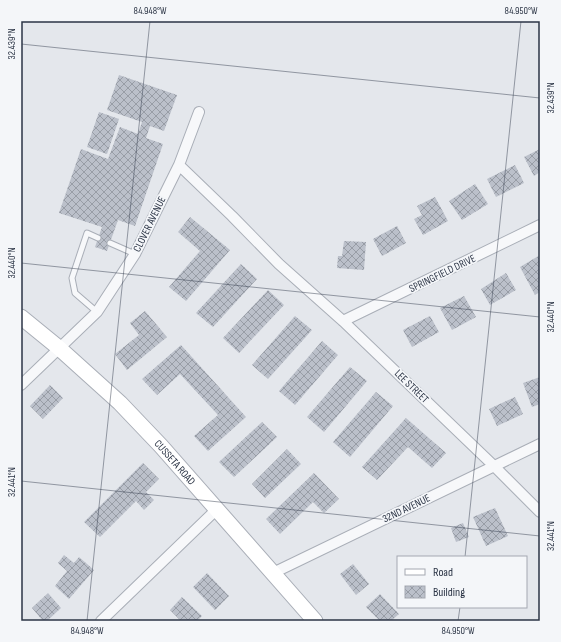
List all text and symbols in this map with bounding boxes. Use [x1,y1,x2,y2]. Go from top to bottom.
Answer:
text: 84.948°W [134,5,167,17]
text: 84.950°W [505,5,538,17]
text: 32.439°N [6,28,18,60]
text: 32.439°N [545,82,557,114]
street label: CLOVER AVENUE [130,194,169,254]
text: 32.440°N [6,247,18,279]
street label: SPRINGFIELD DRIVE [407,252,478,295]
text: 32.440°N [545,301,557,333]
street label: LEE STREET [392,367,432,406]
street label: CUSSETA ROAD [152,437,198,488]
text: 32.441°N [6,467,18,497]
street label: 32ND AVENUE [380,491,432,526]
text: 32.441°N [545,521,557,551]
legend [397,556,527,608]
text: Road [433,565,453,580]
text: Building [433,585,465,600]
text: 84.948°W [71,625,104,637]
text: 84.950°W [442,625,475,637]

